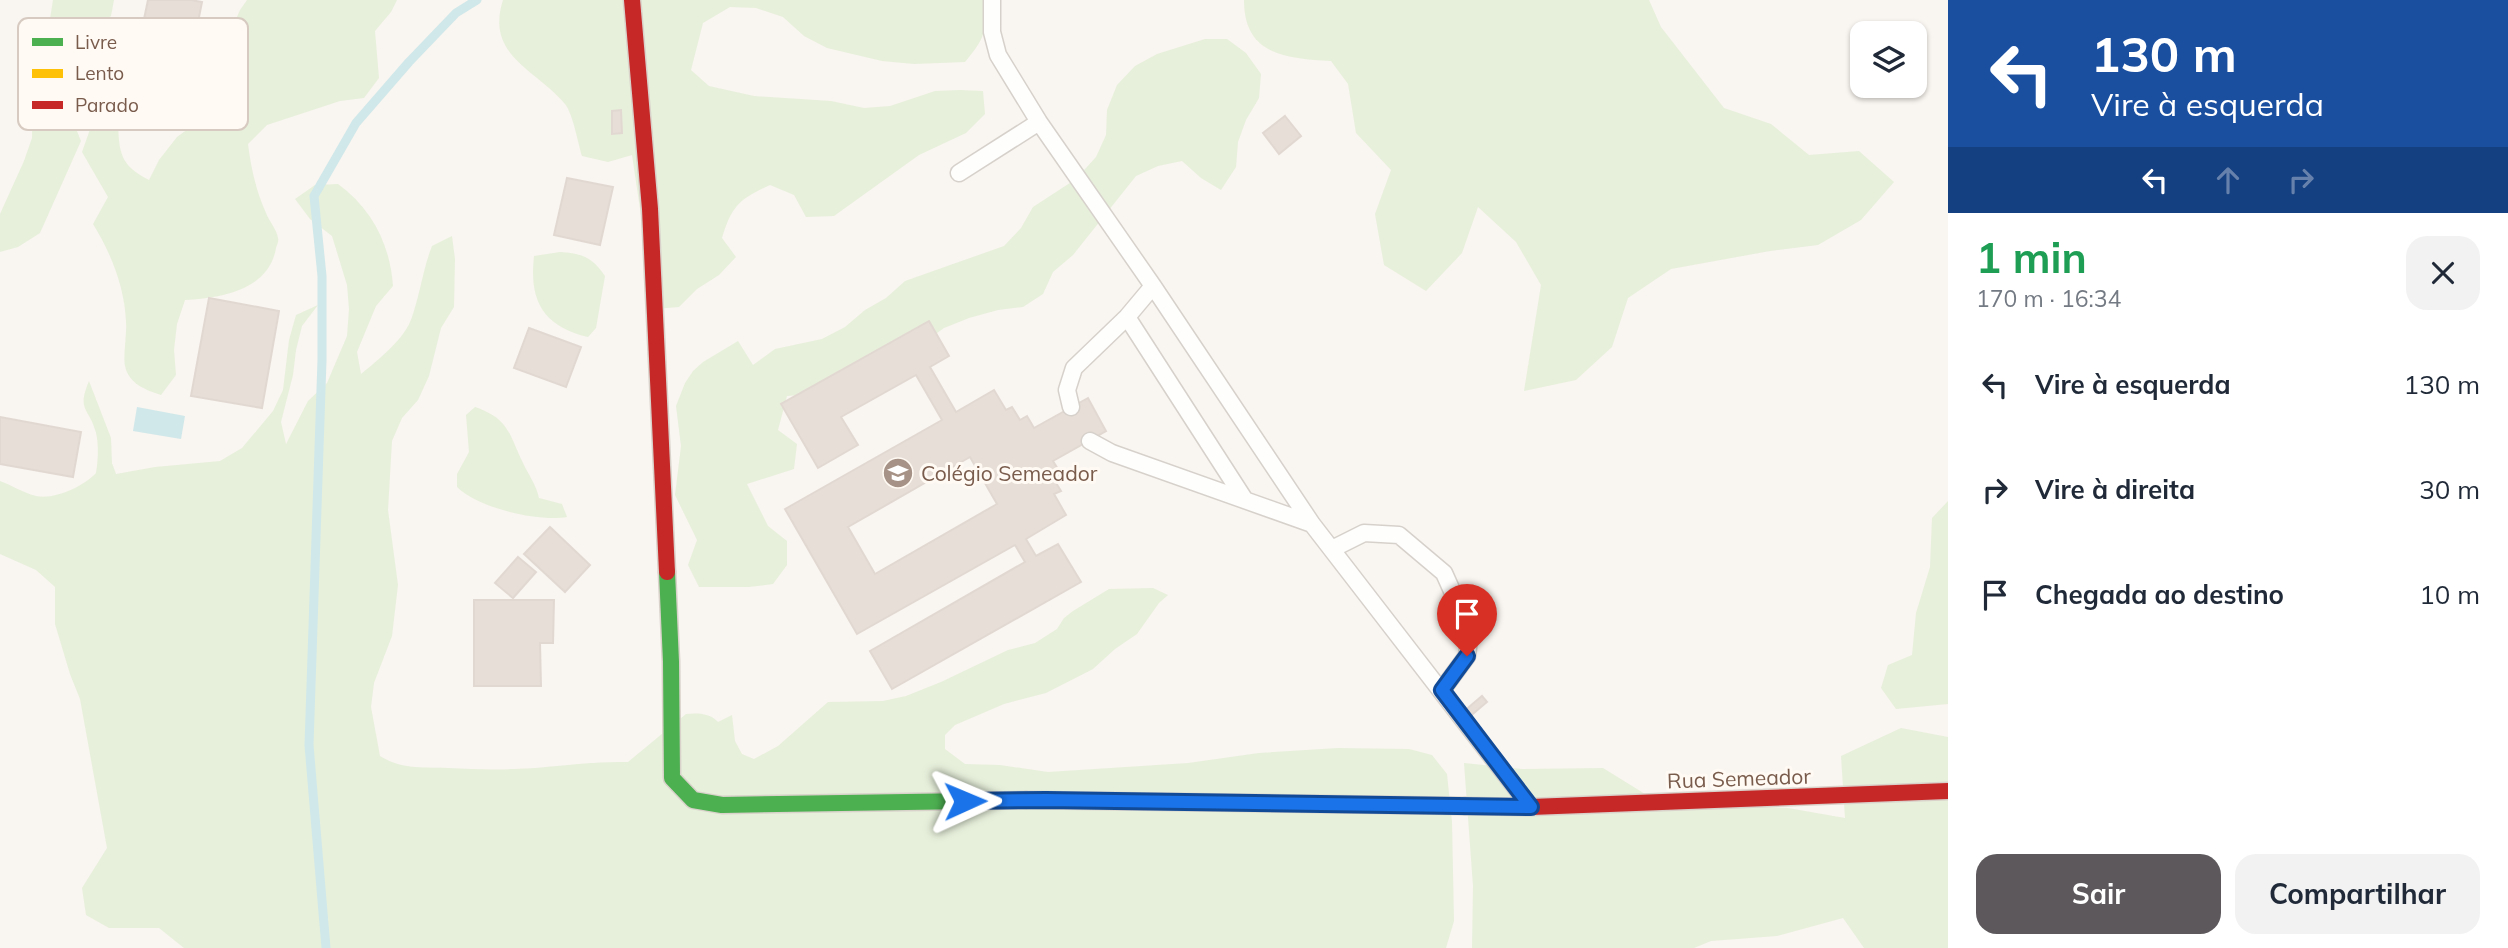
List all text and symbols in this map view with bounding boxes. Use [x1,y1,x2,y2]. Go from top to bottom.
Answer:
legend [18,18,248,130]
map controls [1850,21,1927,98]
button: layers [1850,21,1927,98]
text: 130 m [2091,23,2237,84]
icon: left [1976,28,2067,119]
text: Livre [75,30,117,54]
text: Lento [75,61,124,85]
text: Vire à esquerda [2091,84,2324,124]
text: Parado [75,93,139,117]
icon: left [2136,161,2174,199]
icon: ahead [2209,161,2247,199]
icon: right [2282,161,2320,199]
text: 1 min [1976,231,2087,284]
button: close [2406,236,2480,310]
text: 170 m · 16:34 [1976,284,2121,313]
icon: left [1976,366,2014,404]
text: Vire à esquerda [2035,368,2231,401]
text: 130 m [2404,368,2480,401]
school or university icon: Colégio Semeador [881,456,915,490]
place label: Colégio Semeador [921,460,1098,486]
icon: right [1976,471,2014,509]
text: Vire à direita [2035,473,2195,506]
text: 30 m [2419,473,2480,506]
icon: arrive [1976,576,2014,614]
text: Chegada ao destino [2035,578,2284,611]
text: 10 m [2419,578,2480,611]
pin [1437,584,1497,656]
icon: arrive [1448,595,1486,633]
street label: Rua Semeador [1667,762,1812,794]
position arrow [928,764,1002,838]
button: Sair [1976,854,2221,934]
button: Compartilhar [2235,854,2480,934]

